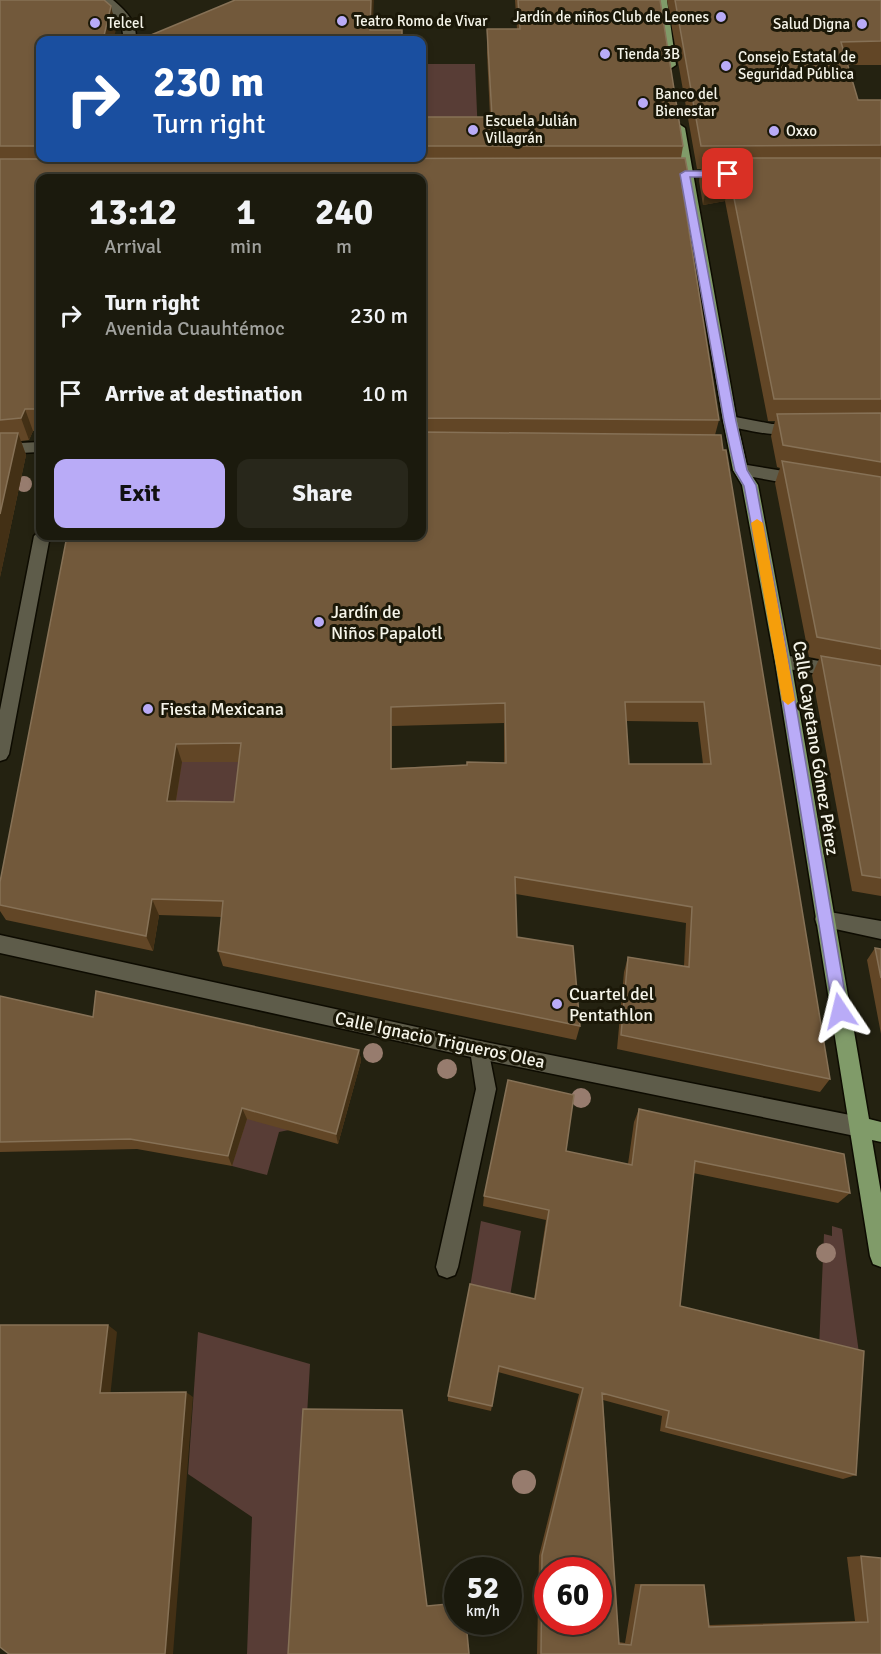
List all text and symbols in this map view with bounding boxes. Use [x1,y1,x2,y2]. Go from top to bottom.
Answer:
place label: Jardín de niños Club de Leones [513,8,709,26]
marker: Jardín de niños Club de Leones [714,10,728,24]
place label: Teatro Romo de Vivar [354,12,488,30]
place label: Telcel [107,14,144,32]
marker: Teatro Romo de Vivar [335,14,349,28]
place label: Salud Digna [773,15,850,33]
marker: Telcel [88,16,102,30]
marker: Salud Digna [855,17,869,31]
place label: Tienda 3B [617,45,680,63]
marker: Tienda 3B [598,47,612,61]
place label: Consejo Estatal de Seguridad Pública [738,48,856,83]
text: 230 m [153,57,264,108]
marker: Consejo Estatal de Seguridad Pública [719,59,733,73]
icon: right [54,60,132,138]
place label: Banco del Bienestar [655,85,718,120]
marker: Banco del Bienestar [636,96,650,110]
text: Turn right [153,108,266,141]
place label: Escuela Julián Villagrán [485,112,577,147]
place label: Oxxo [786,122,817,140]
marker: Escuela Julián Villagrán [466,123,480,137]
marker: Oxxo [767,124,781,138]
pin [702,148,753,199]
icon: arrive [711,157,744,190]
text: 13:12 [89,190,177,235]
text: 1 [236,190,256,235]
text: 240 [315,190,373,235]
text: Arrival [104,234,162,259]
text: min [230,234,262,259]
text: m [336,234,352,259]
text: Turn right [105,289,200,316]
icon: right [54,299,87,332]
text: 230 m [350,302,408,329]
text: Avenida Cuauhtémoc [105,316,285,341]
icon: arrive [54,377,87,410]
text: Arrive at destination [105,380,302,407]
text: 10 m [362,380,408,407]
button: Exit [54,459,225,528]
button: Share [237,459,408,528]
place label: Jardín de Niños Papalotl [331,601,443,644]
marker: Jardín de Niños Papalotl [312,615,326,629]
street label: Calle Cayetano Gómez Pérez [788,639,844,857]
place label: Fiesta Mexicana [160,698,284,720]
marker: Fiesta Mexicana [141,702,155,716]
position arrow [808,979,872,1043]
place label: Cuartel del Pentathlon [569,983,654,1026]
marker: Cuartel del Pentathlon [550,997,564,1011]
street label: Calle Ignacio Trigueros Olea [333,1007,547,1073]
speed limit sign: 60 [534,1557,612,1635]
text: 52 [467,1570,499,1607]
text: km/h [466,1602,500,1620]

